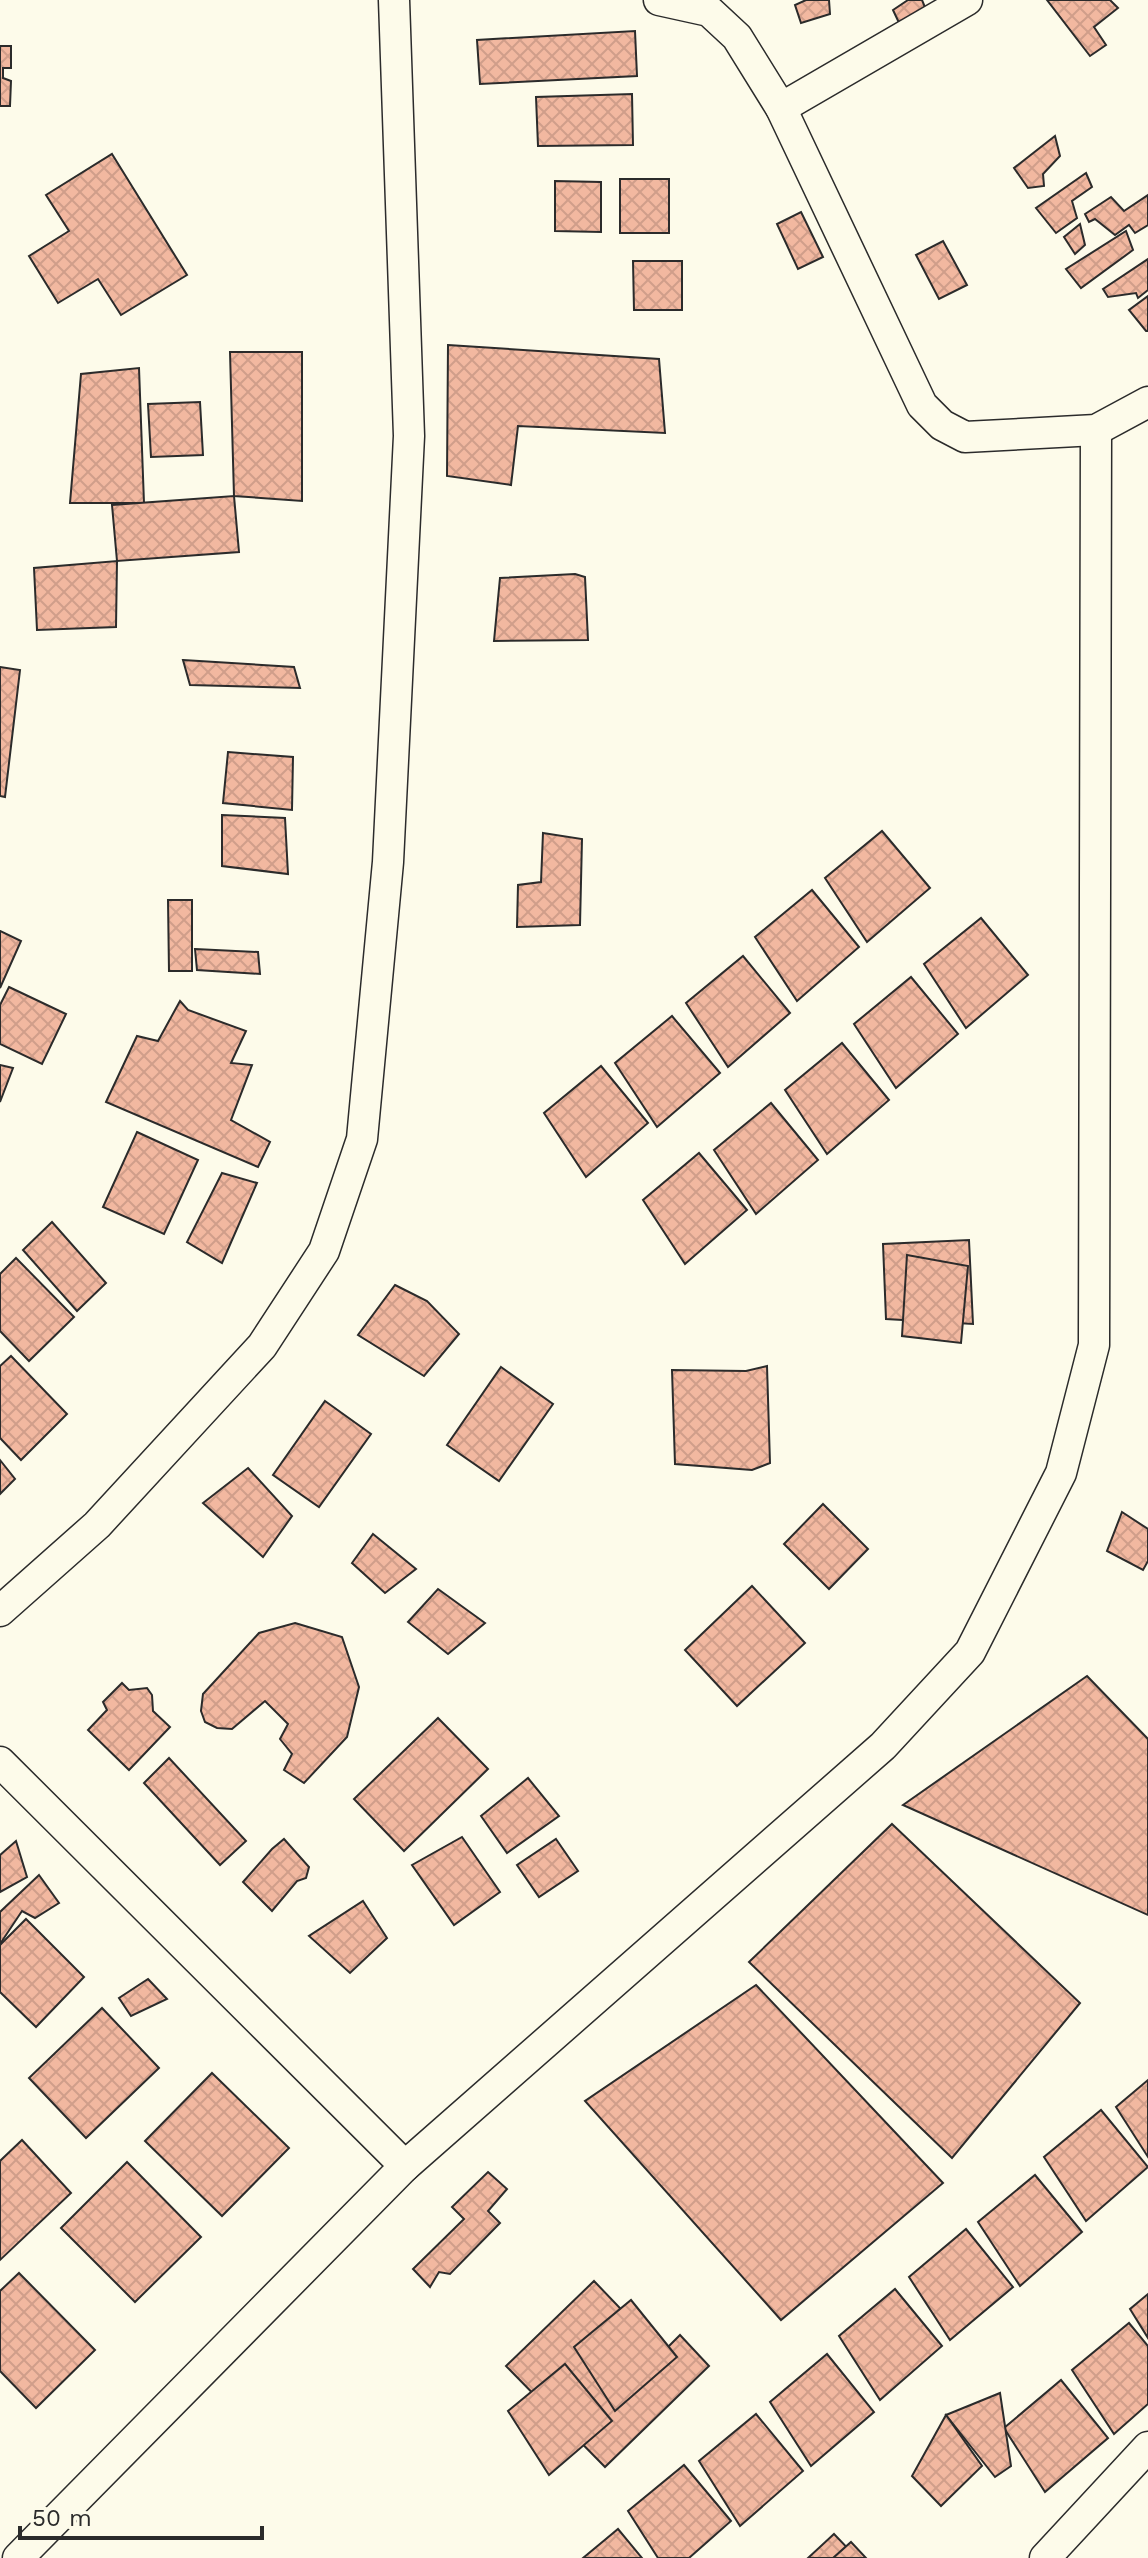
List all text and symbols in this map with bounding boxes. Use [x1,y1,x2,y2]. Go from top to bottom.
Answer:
scale bar [20,2490,262,2540]
text: 50 m [32,2504,92,2532]

